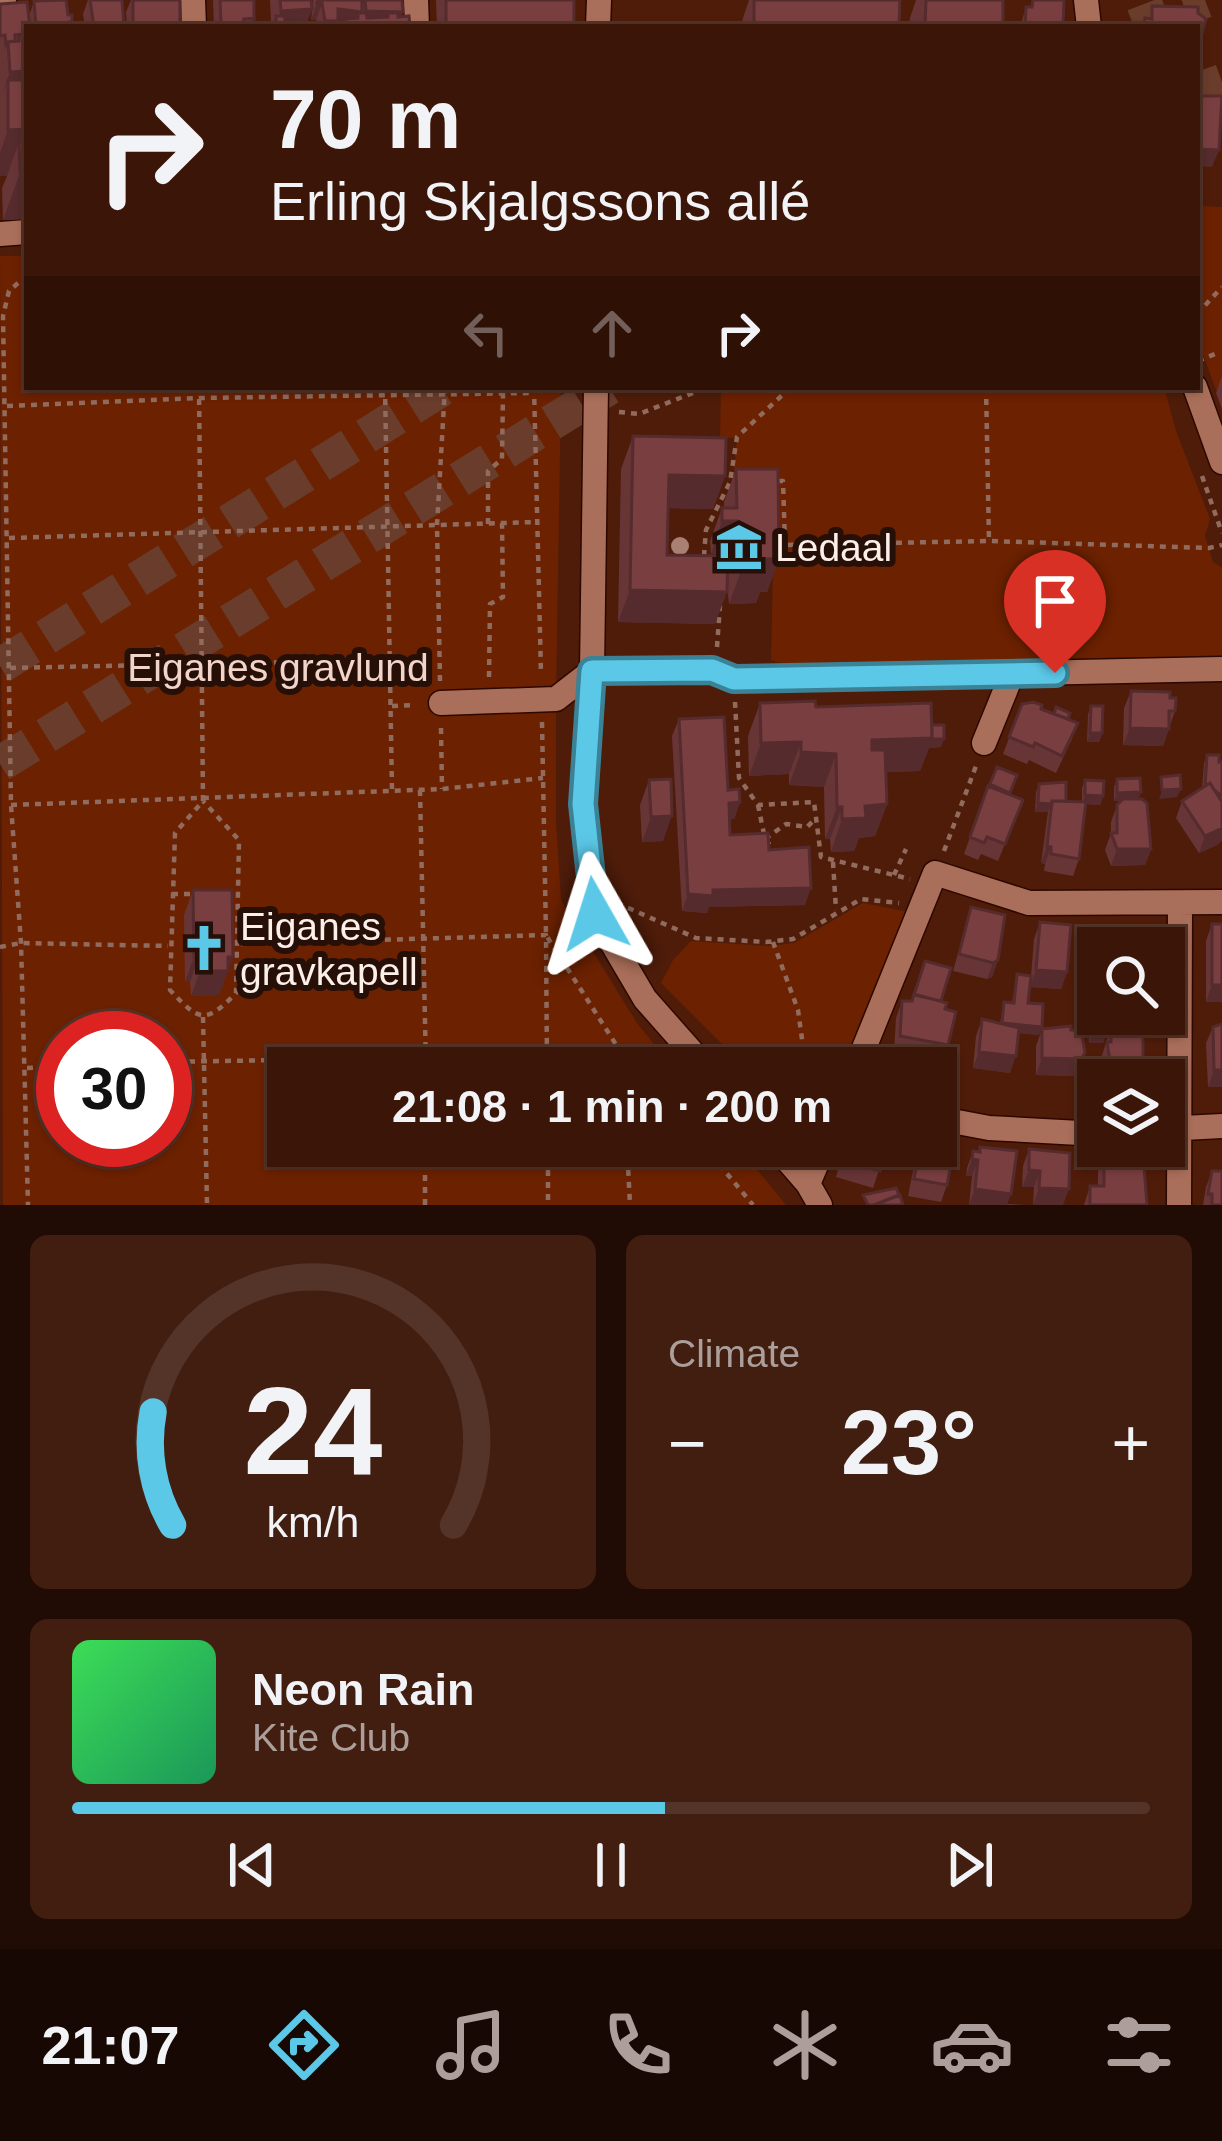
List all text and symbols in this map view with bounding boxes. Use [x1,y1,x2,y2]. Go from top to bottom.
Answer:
icon: right [72,72,228,228]
text: 70 m [270,72,461,166]
text: Erling Skjalgssons allé [270,171,810,231]
icon: left [453,300,519,366]
icon: ahead [579,300,645,366]
icon: right [705,300,771,366]
museum icon: Ledaal [714,522,764,572]
place label: Ledaal [775,526,892,569]
pin [1004,550,1106,673]
icon: arrive [1022,568,1088,634]
park label: Eiganes gravlund [127,646,429,689]
position arrow [532,851,658,977]
place label: Eiganes gravkapell [240,905,418,993]
church icon: Eiganes gravkapell [179,923,229,973]
map controls [1077,927,1185,1167]
button: search [1077,927,1185,1035]
speed limit sign: 30 [36,1011,192,1167]
button: layers [1077,1059,1185,1167]
text: 21:08 · 1 min · 200 m [392,1081,832,1132]
text: Climate [668,1332,800,1375]
text: 24 [244,1361,382,1500]
text: 23° [841,1393,977,1493]
text: − [668,1406,707,1480]
text: + [1111,1406,1150,1480]
text: km/h [267,1498,359,1546]
text: Neon Rain [252,1664,475,1715]
text: Kite Club [252,1716,410,1759]
icon: previous [219,1832,285,1898]
icon: pause [578,1832,644,1898]
icon: next [937,1832,1003,1898]
icon: directions [262,2003,346,2087]
icon: music [429,2003,513,2087]
icon: phone [596,2003,680,2087]
icon: climate [763,2003,847,2087]
icon: car [930,2003,1014,2087]
icon: filters [1097,2003,1181,2087]
text: 21:07 [41,2015,180,2075]

